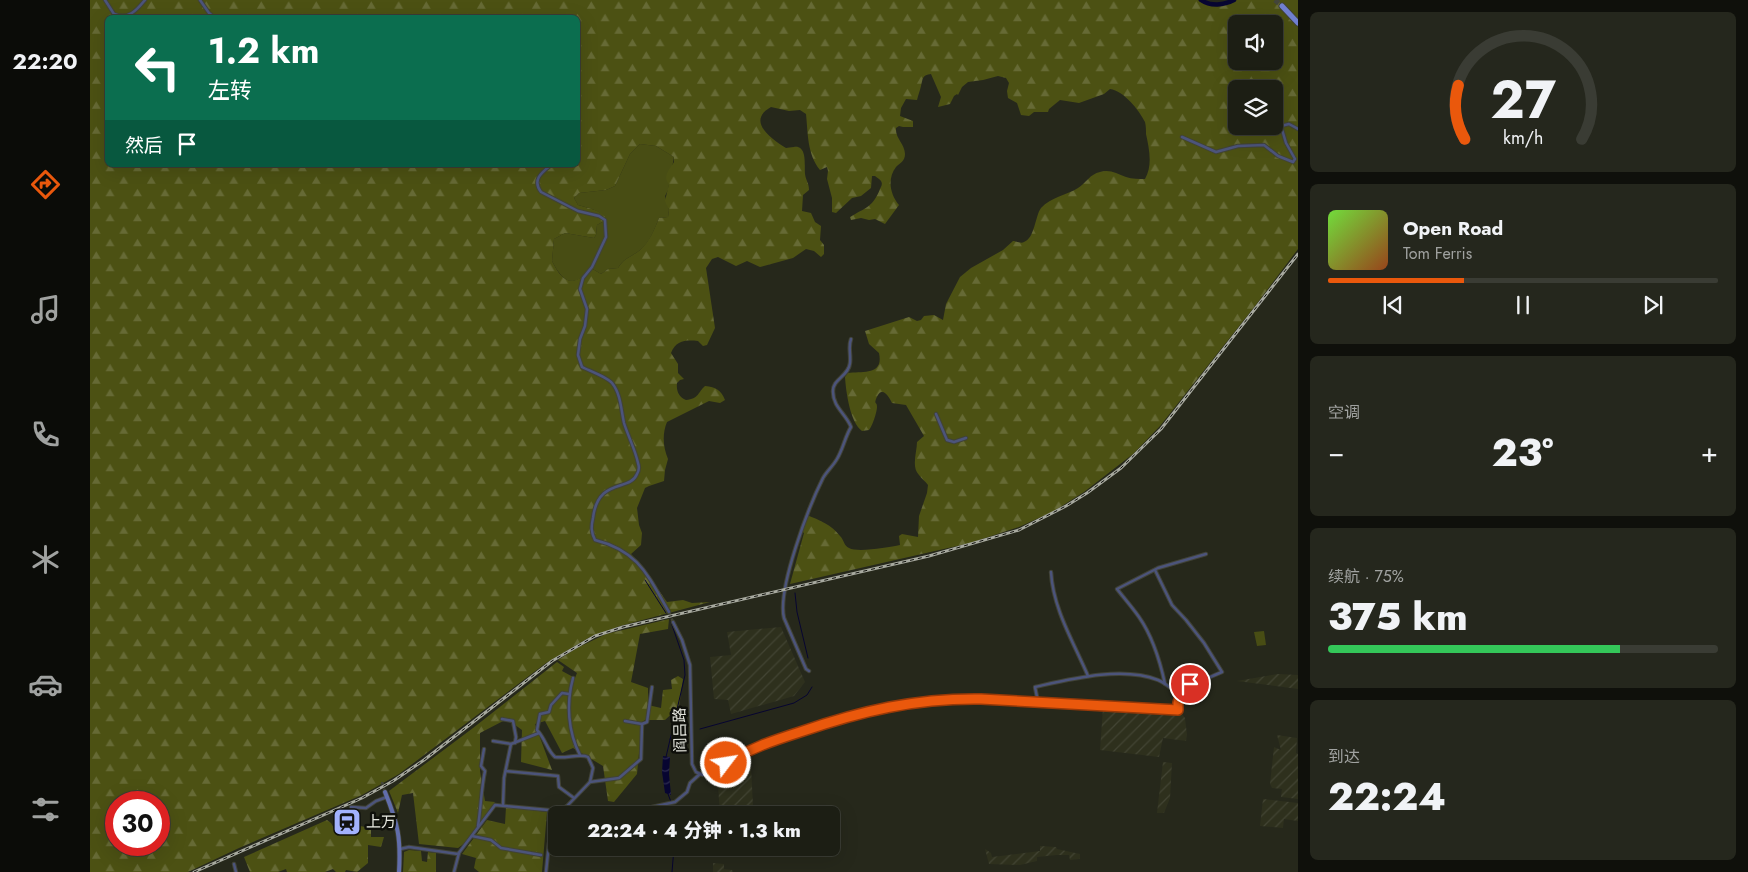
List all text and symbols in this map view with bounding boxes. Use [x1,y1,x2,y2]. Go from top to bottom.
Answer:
map controls [1228,15,1283,135]
button: sound [1228,15,1283,70]
text: 1.2 km [208,26,319,76]
icon: left [125,35,190,100]
text: 22:20 [13,45,77,77]
text: 27 [1490,62,1556,138]
text: 左转 [208,74,252,106]
button: layers [1228,80,1283,135]
text: km/h [1503,125,1543,151]
icon: arrive [173,130,201,158]
text: 然后 [125,132,163,159]
icon: directions [28,167,63,202]
text: Open Road [1403,215,1503,242]
text: Tom Ferris [1403,242,1472,265]
icon: previous [1379,291,1407,319]
icon: pause [1509,291,1537,319]
icon: next [1639,291,1667,319]
icon: music [28,292,63,327]
text: 空调 [1328,401,1360,424]
icon: phone [28,417,63,452]
text: 23° [1492,425,1554,480]
text: − [1328,432,1345,473]
text: + [1701,432,1718,473]
icon: climate [28,542,63,577]
text: 续航 · 75% [1328,565,1404,588]
text: 375 km [1328,589,1468,644]
pin [1169,663,1211,705]
icon: car [28,667,63,702]
icon: arrive [1176,670,1204,698]
street label: 阎吕路 [669,707,691,753]
position arrow [699,736,751,788]
text: 到达 [1328,745,1360,768]
text: 22:24 [1328,769,1446,824]
speed limit sign: 30 [105,791,170,856]
icon: filters [28,792,63,827]
station icon: 上万 [332,807,362,837]
place label: 上万 [366,811,396,833]
text: 22:24 · 4 分钟 · 1.3 km [587,817,801,844]

